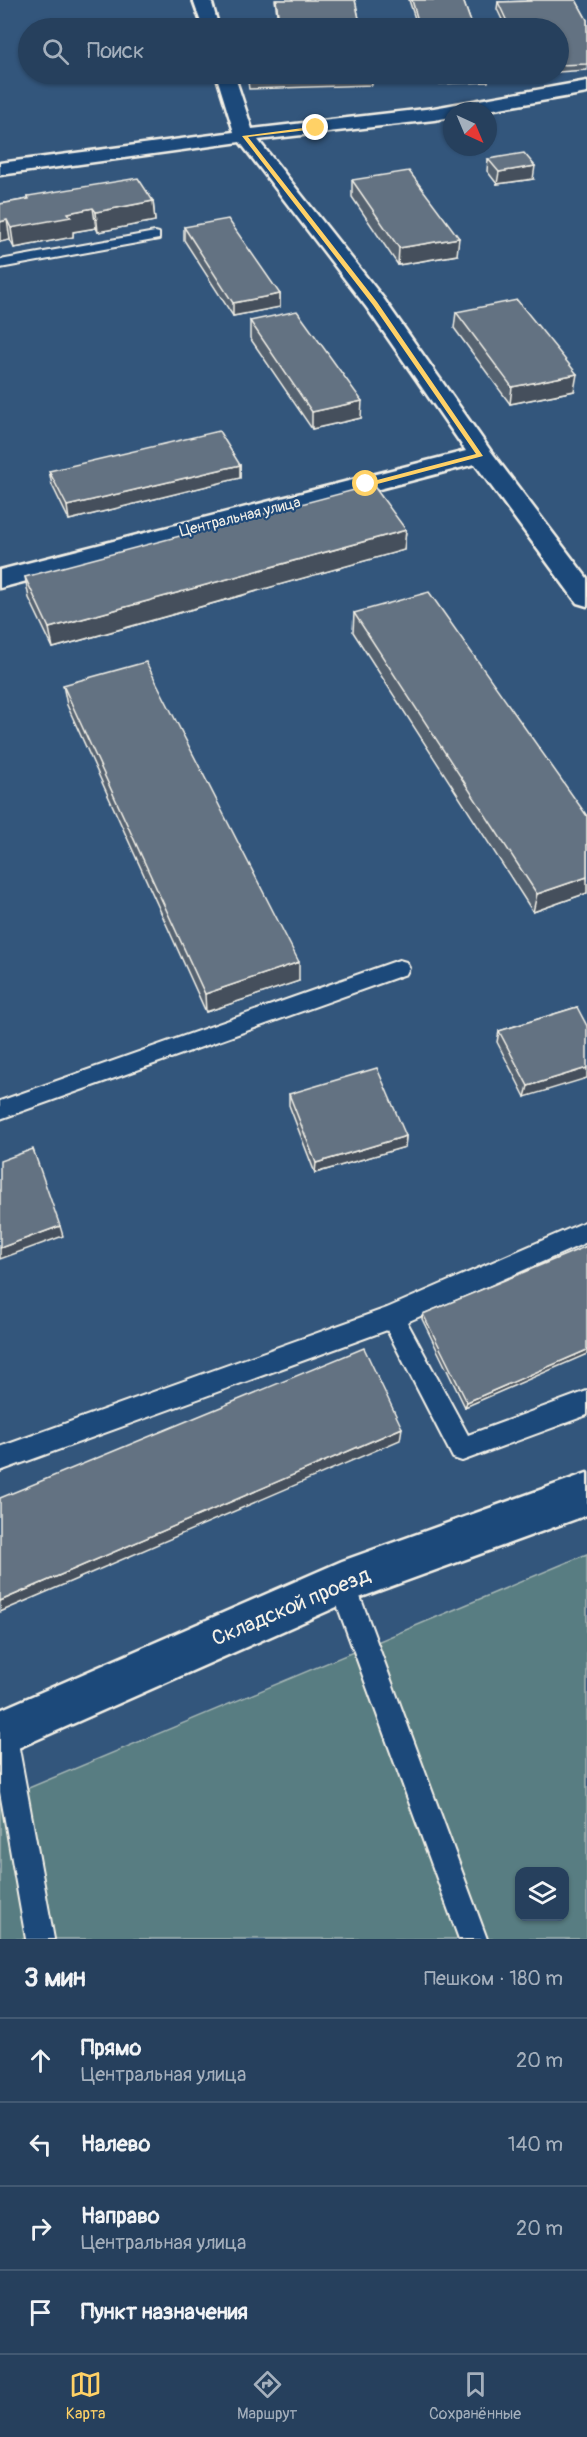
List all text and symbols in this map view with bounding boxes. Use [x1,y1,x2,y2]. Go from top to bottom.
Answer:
search box [18,18,569,84]
icon: search [39,35,72,68]
text: Поиск [87,37,144,65]
north arrow [443,102,497,156]
route end [302,114,328,140]
route start [352,470,378,496]
street label: Центральная улица [178,493,302,541]
street label: Складской проезд [208,1561,375,1653]
map controls [515,1867,569,1921]
button: layers [515,1867,569,1921]
text: 3 мин [24,1962,86,1994]
text: Пешком · 180 m [424,1966,563,1991]
text: Прямо [81,2034,141,2062]
icon: ahead [24,2044,57,2077]
text: 20 m [516,2048,563,2073]
text: Центральная улица [81,2062,246,2087]
icon: left [24,2128,57,2161]
text: Налево [81,2130,150,2158]
text: 140 m [508,2132,563,2157]
text: Направо [81,2202,160,2230]
icon: right [24,2212,57,2245]
text: 20 m [516,2216,563,2241]
text: Центральная улица [81,2230,246,2255]
icon: arrive [24,2296,57,2329]
text: Пункт назначения [81,2298,248,2326]
tab: Карта [66,2368,105,2424]
tab: Маршрут [237,2368,297,2424]
tab: Сохранённые [429,2368,521,2424]

